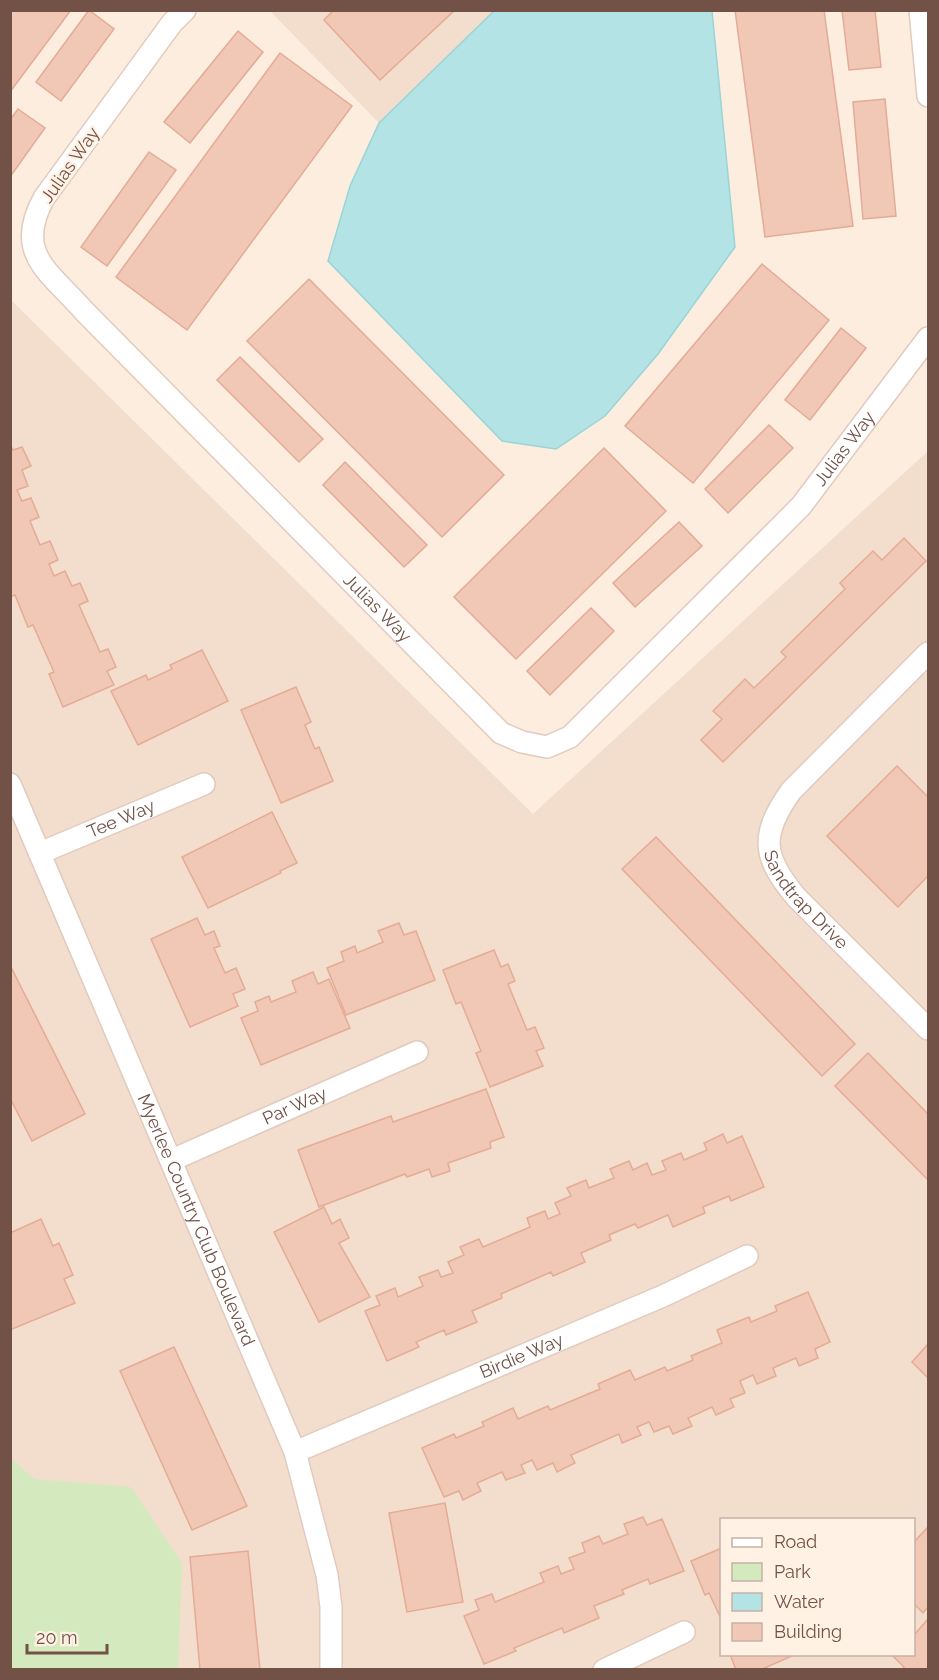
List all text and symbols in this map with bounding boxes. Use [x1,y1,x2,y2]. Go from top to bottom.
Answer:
street label: Julias Way [36,123,103,207]
street label: Julias Way [809,407,879,490]
street label: Julias Way [339,569,416,646]
street label: Tee Way [84,795,158,842]
street label: Sandtrap Drive [760,848,853,953]
street label: Par Way [259,1082,330,1129]
street label: Myerlee Country Club Boulevard [133,1091,259,1349]
street label: Birdie Way [476,1328,567,1383]
legend [720,1518,915,1656]
text: Road [774,1531,817,1552]
text: Park [774,1561,811,1582]
text: Water [774,1591,825,1612]
scale bar [27,1617,106,1655]
text: Building [774,1621,842,1642]
text: 20 m [36,1627,78,1648]

